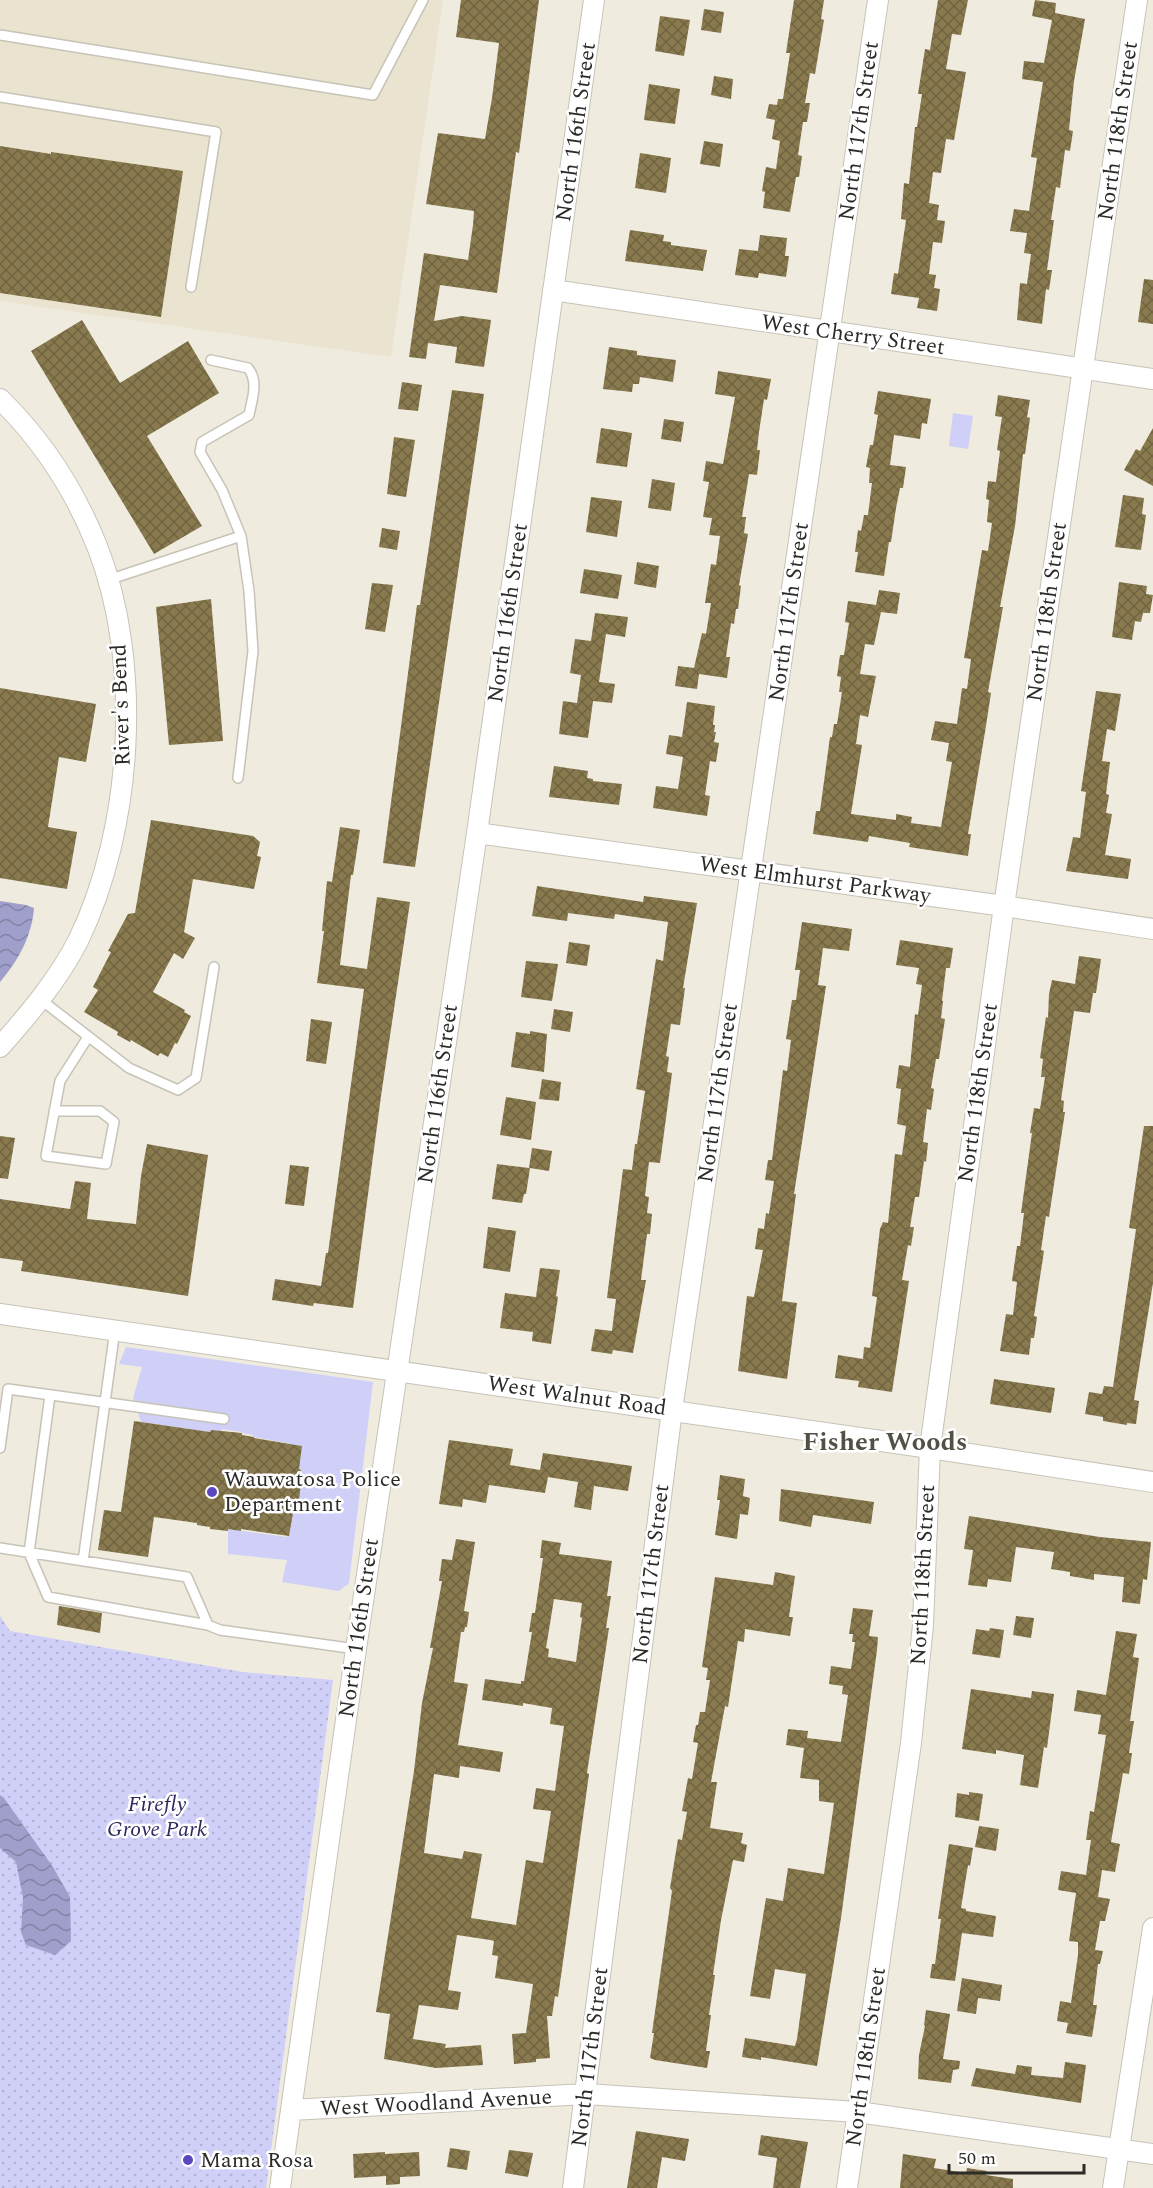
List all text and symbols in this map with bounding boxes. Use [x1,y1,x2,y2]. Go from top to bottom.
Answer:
street label: North 117th Street [830,39,888,223]
street label: North 118th Street [1089,39,1147,223]
street label: North 116th Street [547,40,605,224]
street label: West Cherry Street [759,306,947,364]
street label: North 117th Street [760,520,818,704]
street label: North 118th Street [1018,520,1076,704]
street label: North 116th Street [479,521,537,705]
street label: River's Bend [102,643,140,767]
street label: West Elmhurst Parkway [697,847,934,913]
street label: North 117th Street [689,1001,747,1185]
street label: North 118th Street [949,1001,1007,1185]
street label: North 116th Street [409,1002,467,1186]
street label: West Walnut Road [485,1367,669,1425]
district label: Fisher Woods [803,1422,967,1462]
place label: Wauwatosa Police Department [224,1463,401,1521]
street label: North 117th Street [624,1482,678,1666]
street label: North 118th Street [902,1483,944,1666]
marker: Wauwatosa Police Department [205,1485,219,1499]
street label: North 116th Street [330,1536,388,1720]
park label: Firefly Grove Park [107,1788,207,1846]
street label: North 117th Street [563,1965,617,2149]
street label: North 118th Street [837,1965,895,2149]
street label: West Woodland Avenue [319,2080,553,2126]
scale bar [949,2137,1084,2175]
place label: Mama Rosa [200,2144,314,2177]
text: 50 m [958,2145,996,2172]
marker: Mama Rosa [181,2153,195,2167]

